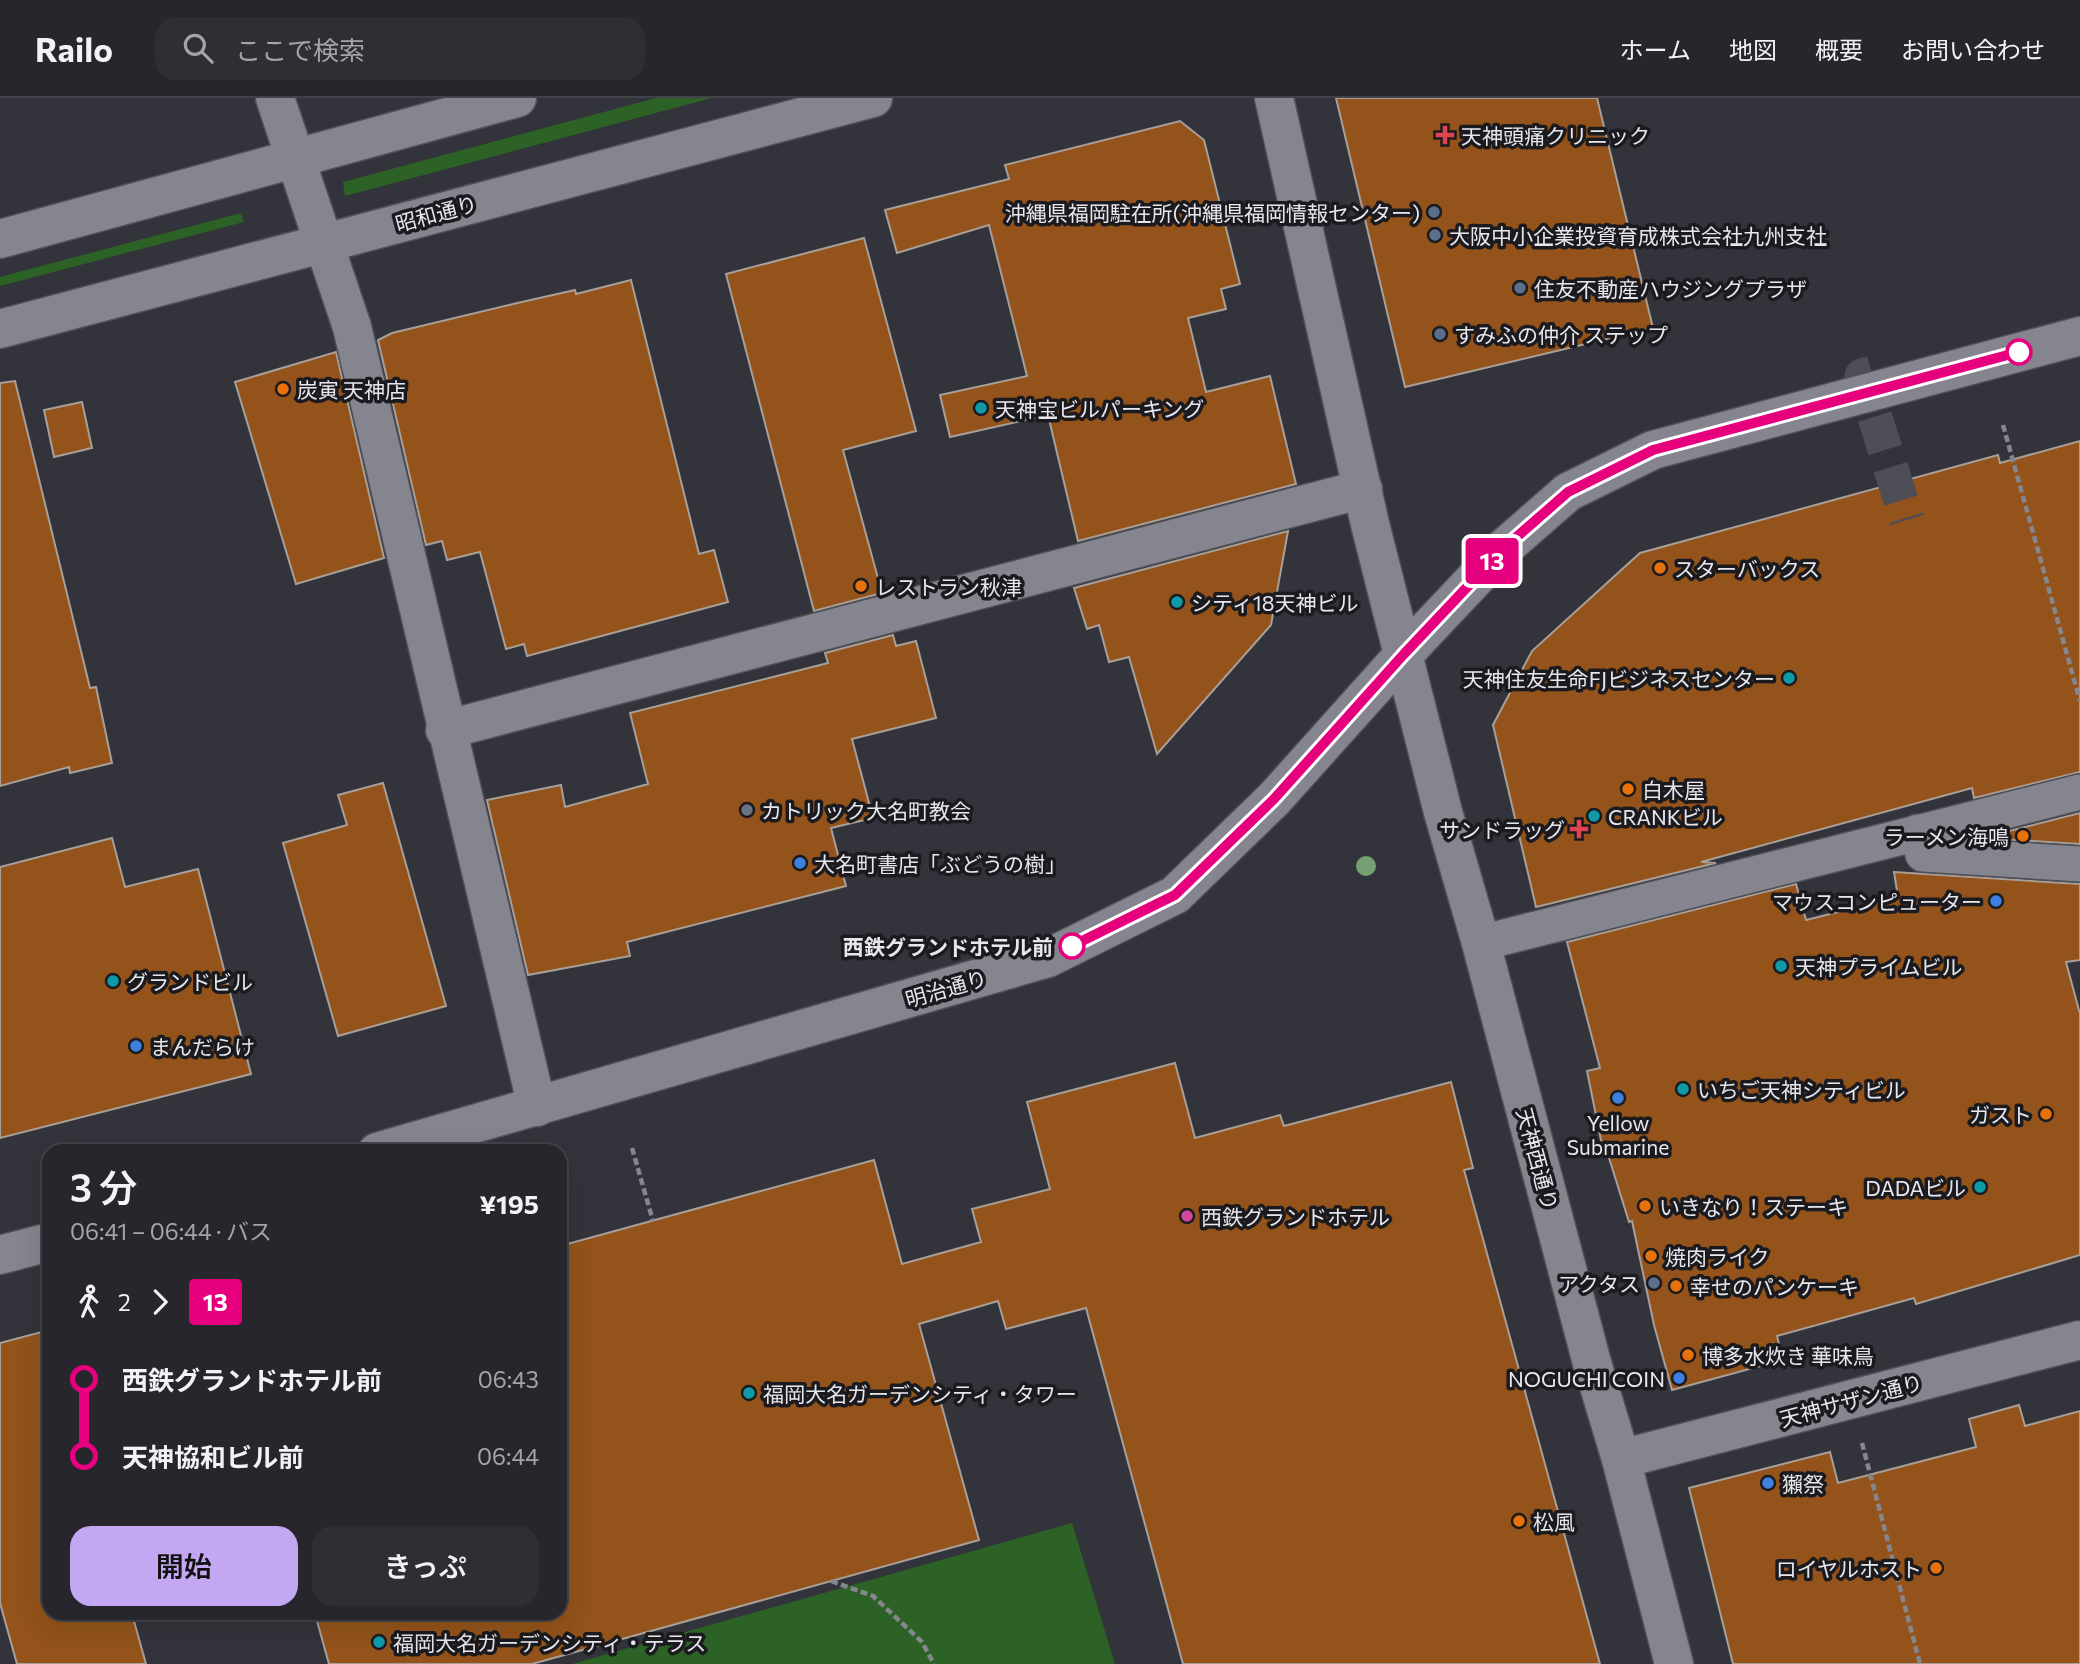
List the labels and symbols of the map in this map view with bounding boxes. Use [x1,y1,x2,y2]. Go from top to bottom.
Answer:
place label: 天神頭痛クリニック [1461,123,1650,148]
marker: 天神頭痛クリニック [1435,125,1455,145]
street label: 昭和通り [392,190,480,236]
place label: 沖縄県福岡駐在所(沖縄県福岡情報センター) [1005,200,1420,225]
marker: 沖縄県福岡駐在所(沖縄県福岡情報センター) [1426,204,1442,220]
place label: 大阪中小企業投資育成株式会社九州支社 [1449,223,1827,248]
marker: 大阪中小企業投資育成株式会社九州支社 [1427,227,1443,243]
place label: 住友不動産ハウジングプラザ [1534,276,1807,301]
marker: 住友不動産ハウジングプラザ [1512,280,1528,296]
place label: すみふの仲介 ステップ [1454,322,1668,347]
marker: すみふの仲介 ステップ [1432,326,1448,342]
unlabelled marker [2006,339,2032,365]
place label: 炭寅 天神店 [297,377,406,402]
marker: 炭寅 天神店 [275,381,291,397]
place label: 天神宝ビルパーキング [995,396,1204,421]
marker: 天神宝ビルパーキング [973,400,989,416]
line badge: 13 [1460,538,1524,584]
place label: スターバックス [1674,556,1820,581]
marker: スターバックス [1652,560,1668,576]
place label: レストラン秋津 [875,574,1022,599]
marker: レストラン秋津 [853,578,869,594]
place label: シティ18天神ビル [1191,590,1358,615]
marker: シティ18天神ビル [1169,594,1185,610]
place label: 天神住友生命FJビジネスセンター [1463,666,1775,691]
marker: 天神住友生命FJビジネスセンター [1781,670,1797,686]
place label: 白木屋 [1642,777,1705,802]
marker: 白木屋 [1620,781,1636,797]
place label: カトリック大名町教会 [761,798,971,823]
marker: カトリック大名町教会 [739,802,755,818]
place label: CRANKビル [1608,804,1723,829]
marker: CRANKビル [1586,808,1602,824]
place label: サンドラッグ [1439,817,1565,842]
marker: サンドラッグ [1571,821,1587,837]
place label: ラーメン海鳴 [1884,824,2009,849]
marker: ラーメン海鳴 [2015,828,2031,844]
place label: 大名町書店「ぶどうの樹」 [814,851,1066,876]
marker: 大名町書店「ぶどうの樹」 [792,855,808,871]
place label: マウスコンピューター [1772,889,1982,914]
marker: マウスコンピューター [1988,893,2004,909]
marker: 西鉄グランドホテル前 [1059,933,1085,959]
place label: 西鉄グランドホテル前 [843,934,1053,959]
place label: 天神プライムビル [1795,954,1963,979]
marker: 天神プライムビル [1773,958,1789,974]
street label: 明治通り [902,964,990,1012]
place label: グランドビル [127,969,253,994]
marker: グランドビル [105,973,121,989]
place label: まんだらけ [150,1034,255,1059]
marker: まんだらけ [128,1038,144,1054]
place label: いちご天神シティビル [1697,1077,1906,1102]
marker: いちご天神シティビル [1675,1081,1691,1097]
marker: Yellow Submarine [1610,1090,1626,1106]
place label: ガスト [1969,1102,2032,1127]
street label: 天神西通り [1512,1105,1564,1213]
marker: ガスト [2038,1106,2054,1122]
place label: Yellow Submarine [1567,1110,1669,1159]
place label: DADAビル [1865,1175,1966,1200]
marker: DADAビル [1972,1179,1988,1195]
place label: いきなり！ステーキ [1659,1194,1848,1219]
marker: いきなり！ステーキ [1637,1198,1653,1214]
place label: 西鉄グランドホテル [1201,1204,1390,1229]
marker: 西鉄グランドホテル [1179,1208,1195,1224]
place label: 焼肉ライク [1665,1244,1770,1269]
marker: 焼肉ライク [1643,1248,1659,1264]
place label: アクタス [1558,1271,1640,1296]
place label: 幸せのパンケーキ [1690,1274,1859,1299]
marker: アクタス [1646,1275,1662,1291]
marker: 幸せのパンケーキ [1668,1278,1684,1294]
place label: 博多水炊き 華味鳥 [1702,1343,1874,1368]
marker: 博多水炊き 華味鳥 [1680,1347,1696,1363]
place label: NOGUCHI COIN [1508,1366,1665,1391]
street label: 天神サザン通り [1777,1369,1925,1431]
marker: NOGUCHI COIN [1671,1370,1687,1386]
place label: 福岡大名ガーデンシティ・タワー [763,1381,1077,1406]
marker: 福岡大名ガーデンシティ・タワー [741,1385,757,1401]
place label: 獺祭 [1782,1471,1824,1496]
marker: 獺祭 [1760,1475,1776,1491]
place label: 松風 [1533,1509,1575,1534]
marker: 松風 [1511,1513,1527,1529]
place label: ロイヤルホスト [1776,1556,1922,1581]
marker: ロイヤルホスト [1928,1560,1944,1576]
place label: 福岡大名ガーデンシティ・テラス [393,1630,706,1655]
marker: 福岡大名ガーデンシティ・テラス [371,1634,387,1650]

